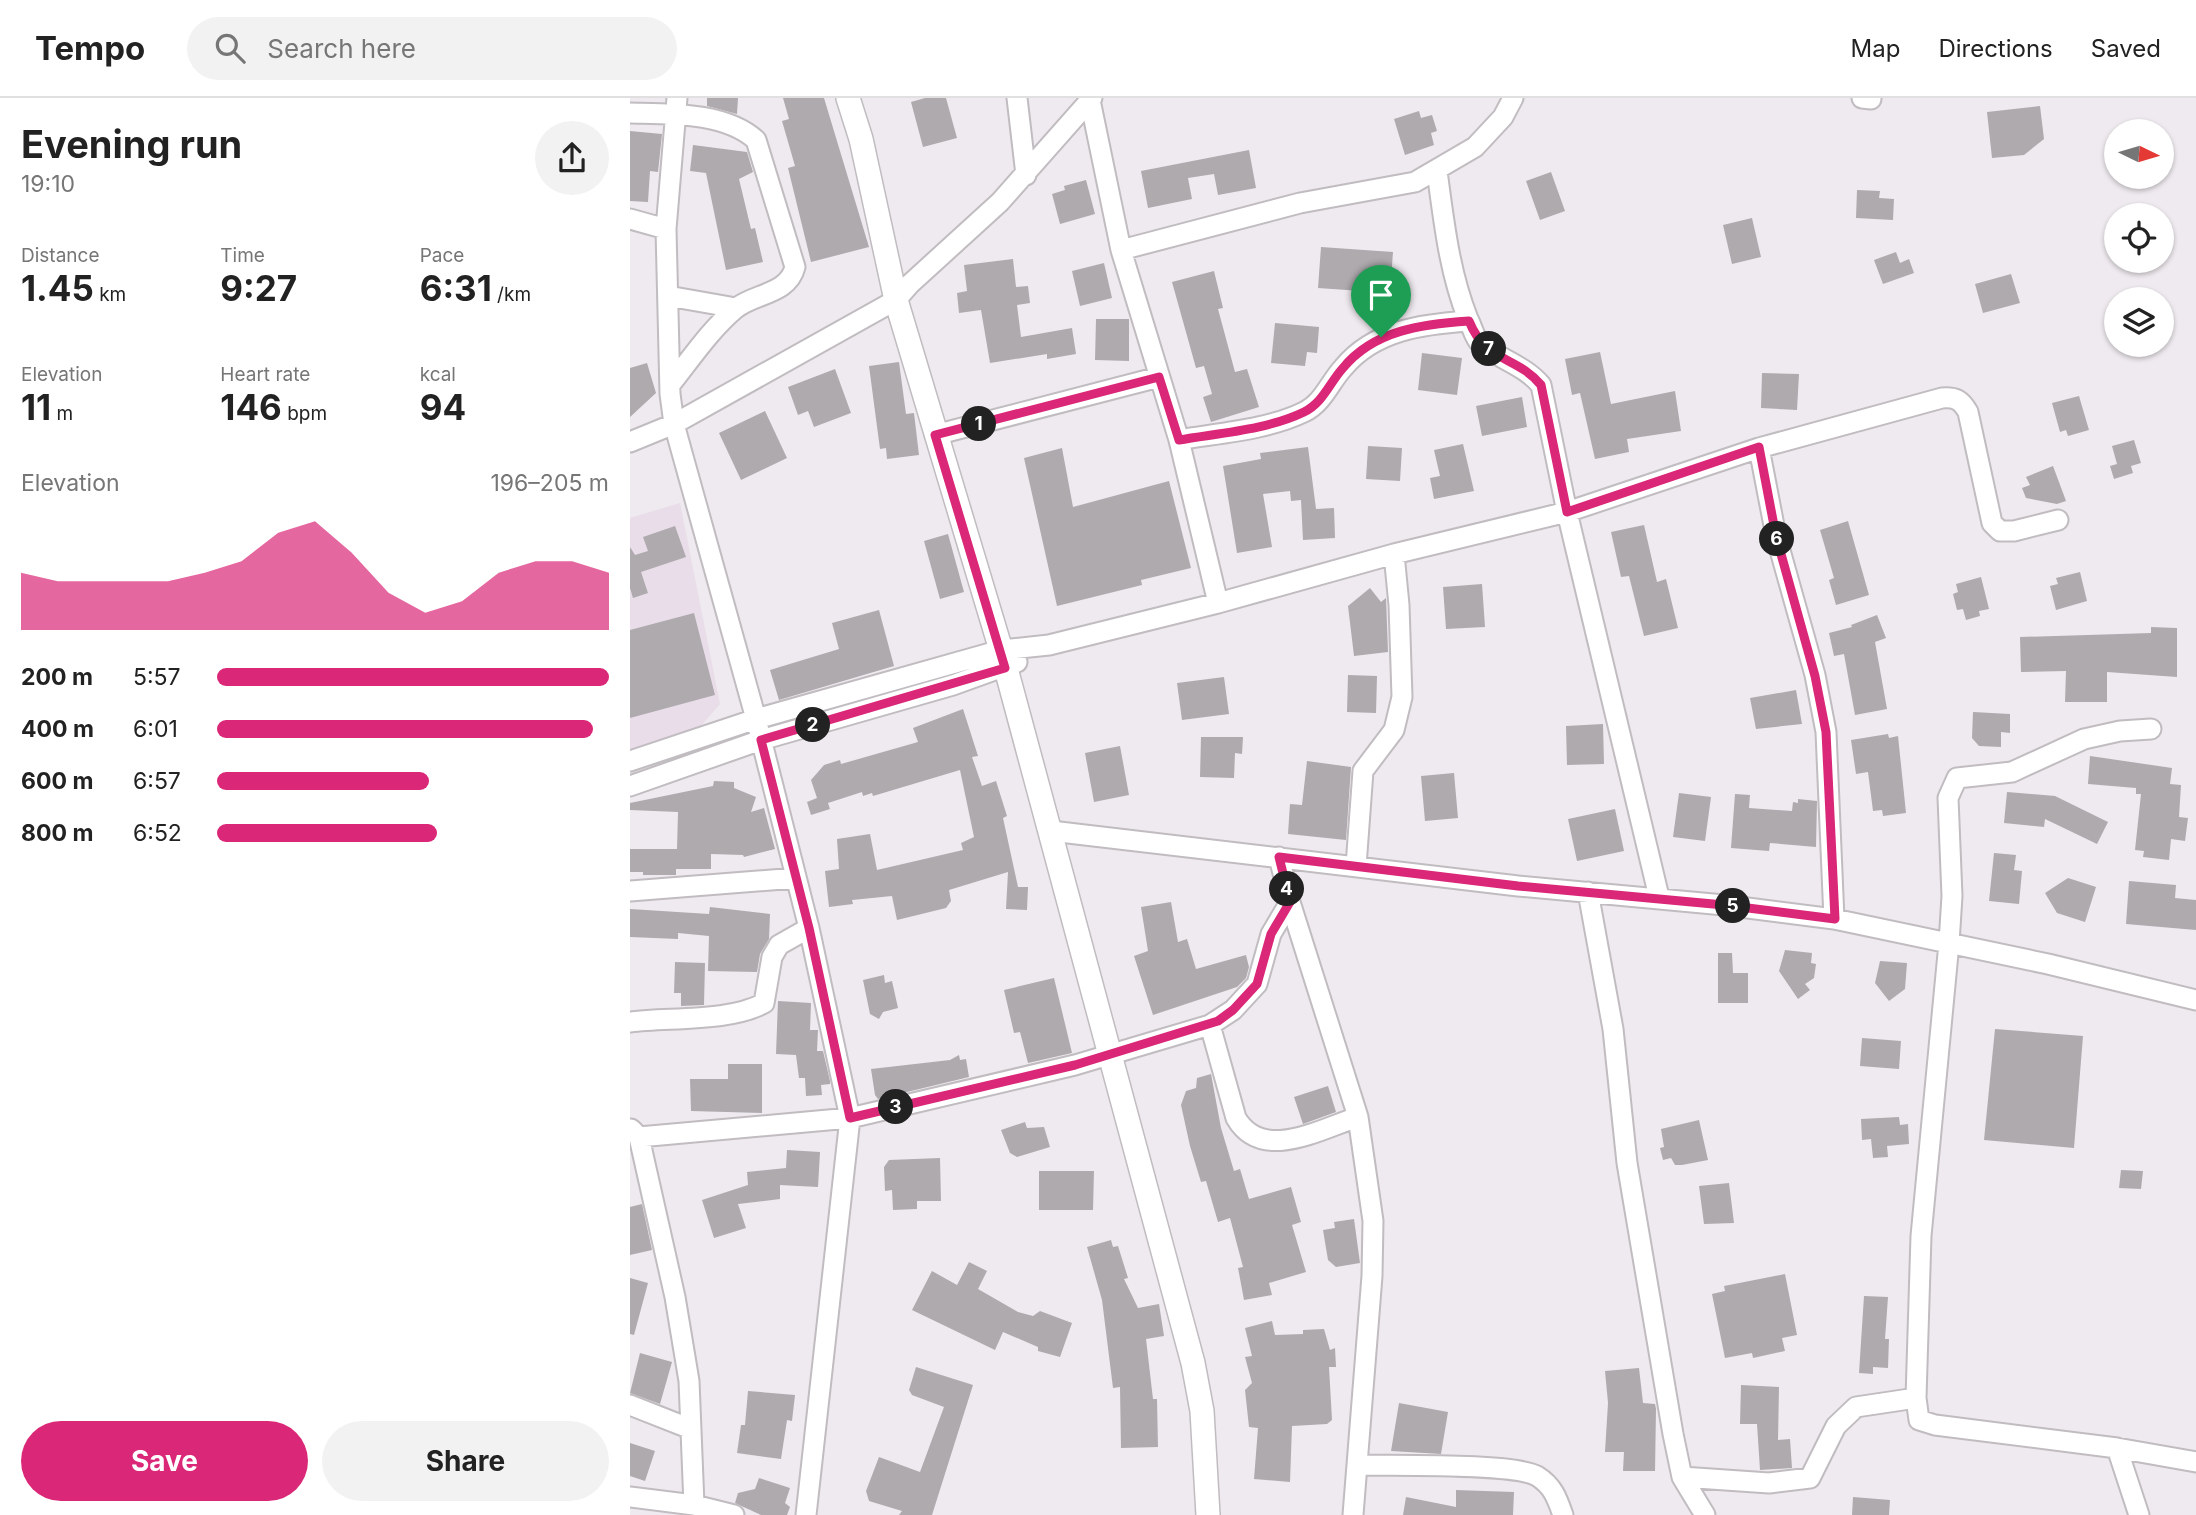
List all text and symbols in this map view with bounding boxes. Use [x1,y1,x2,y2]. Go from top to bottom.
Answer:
search box [187,17,677,80]
text: Tempo [35,28,145,68]
icon: search [211,29,249,67]
text: Search here [267,33,416,64]
text: Map [1851,34,1900,63]
text: Directions [1938,34,2053,63]
text: Saved [2091,34,2161,63]
north arrow [2104,119,2174,189]
map controls [2104,119,2174,357]
text: Evening run [21,121,242,167]
button: share [535,121,609,195]
text: 19:10 [21,170,75,198]
button: locate [2104,203,2174,273]
text: Distance [21,244,99,267]
text: Time [220,244,265,267]
text: Pace [420,244,464,267]
pin [1351,265,1411,337]
text: 1.45 [21,267,94,309]
text: 9:27 [220,267,297,309]
text: 6:31 [420,267,492,309]
icon: arrive [1362,276,1400,314]
text: km [94,283,126,306]
text: /km [492,283,531,306]
button: layers [2104,287,2174,357]
pin: 7 [1472,331,1506,366]
text: 7 [1483,337,1494,360]
text: Elevation [21,363,102,386]
text: Heart rate [220,363,310,386]
text: kcal [420,363,456,386]
text: 11 [21,386,51,428]
text: 146 [220,386,282,428]
text: 94 [420,386,466,428]
text: m [51,402,73,425]
text: bpm [282,402,327,425]
pin: 1 [962,406,996,442]
text: 1 [974,412,983,435]
text: Elevation [21,469,120,497]
text: 196–205 m [490,469,609,497]
pin: 6 [1760,522,1794,556]
text: 6 [1770,527,1783,550]
text: 200 m [21,663,93,691]
text: 5:57 [133,663,181,691]
pin: 2 [796,708,830,742]
text: 2 [807,713,818,736]
text: 400 m [21,715,94,743]
text: 6:01 [133,715,178,743]
text: 600 m [21,767,93,795]
text: 6:57 [133,767,181,795]
text: 800 m [21,819,93,847]
text: 6:52 [133,819,182,847]
pin: 4 [1270,872,1304,906]
text: 4 [1280,877,1293,900]
pin: 5 [1716,888,1750,924]
text: 5 [1726,894,1739,917]
pin: 3 [878,1090,914,1124]
text: 3 [889,1095,902,1118]
button: Save [21,1421,308,1501]
button: Share [322,1421,609,1501]

